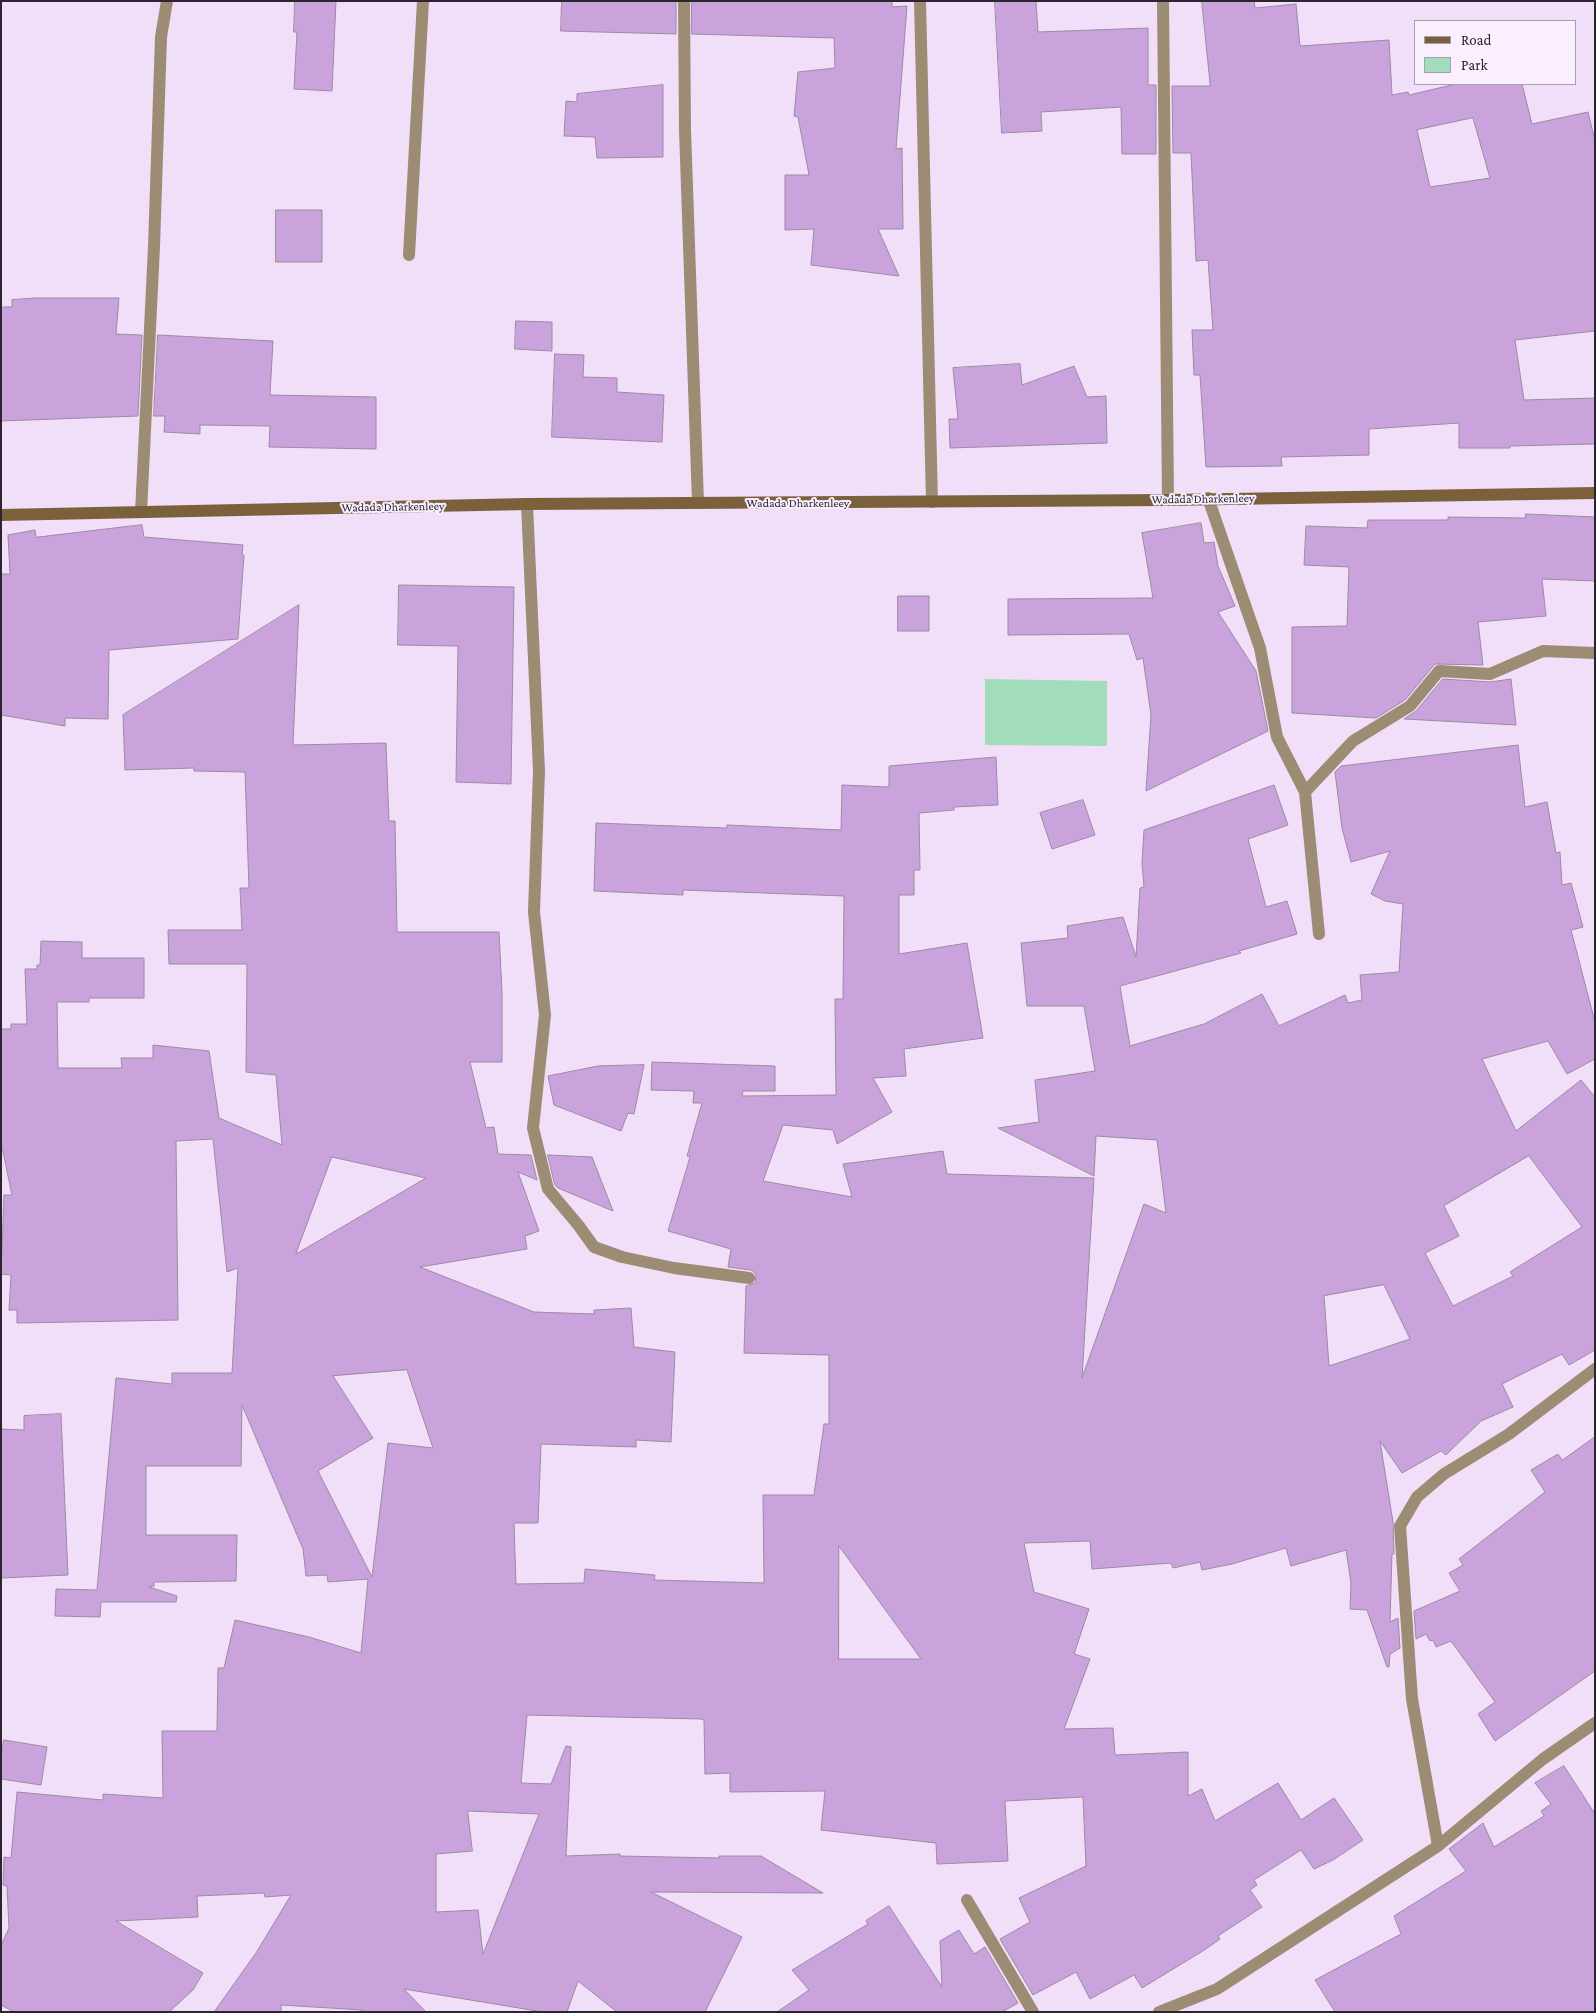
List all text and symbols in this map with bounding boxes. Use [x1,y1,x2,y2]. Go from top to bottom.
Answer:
legend [1414,20,1576,85]
text: Road [1461,32,1491,48]
text: Park [1461,57,1488,73]
street label: Wadada Dharkenleey [1151,491,1255,507]
street label: Wadada Dharkenleey [747,496,849,510]
street label: Wadada Dharkenleey [341,499,445,515]

